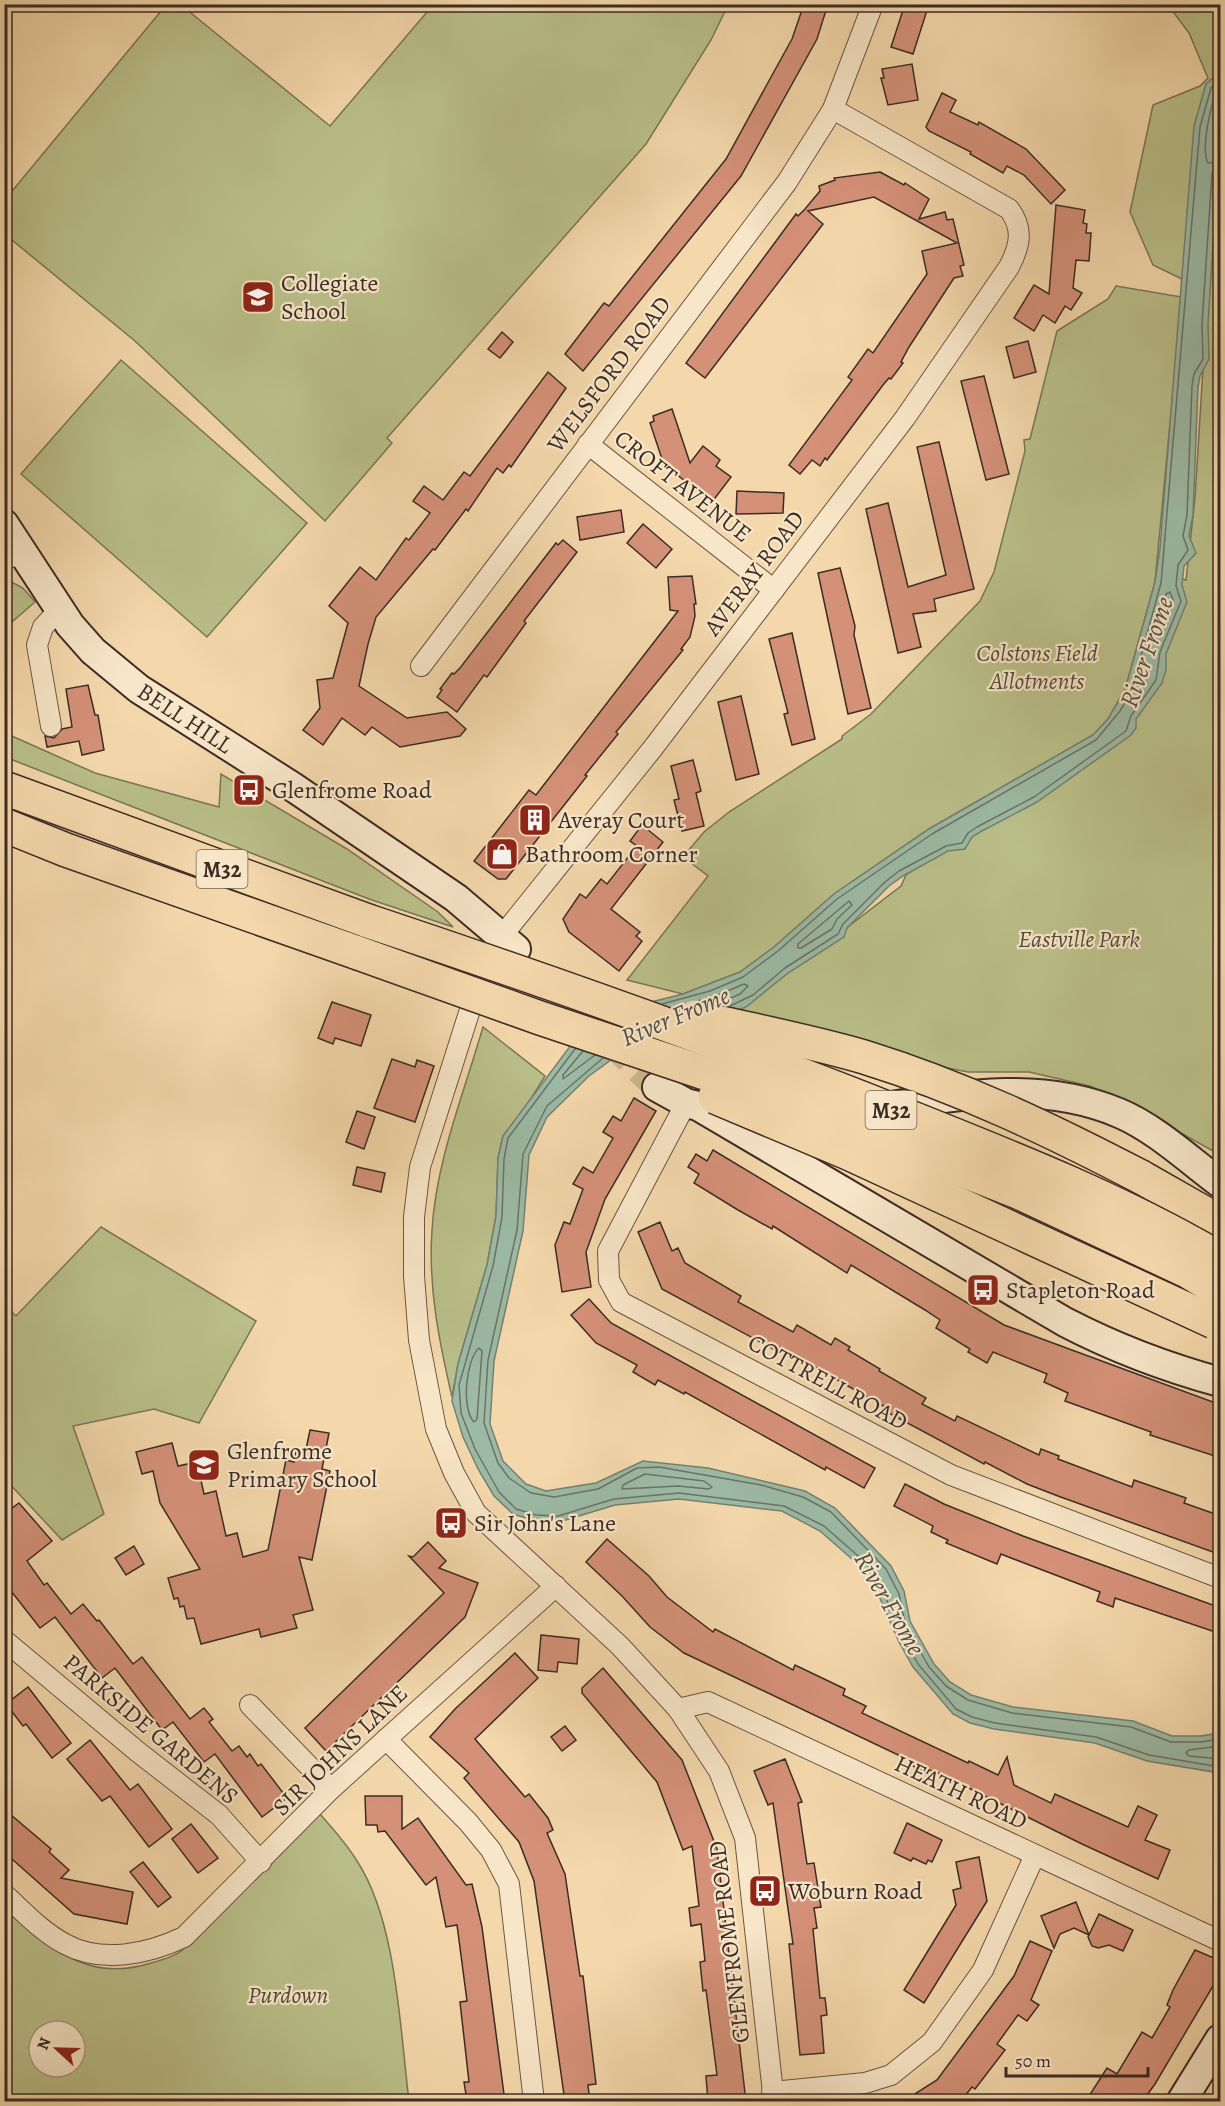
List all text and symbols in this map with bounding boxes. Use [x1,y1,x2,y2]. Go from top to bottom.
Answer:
place label: Collegiate School [281,267,378,327]
school or university icon: Collegiate School [240,279,276,315]
street label: WELSFORD ROAD [539,289,678,460]
street label: CROFT AVENUE [608,422,758,550]
street label: AVERAY ROAD [696,504,812,643]
water label: River Frome [1111,592,1182,712]
park label: Colstons Field Allotments [976,637,1098,697]
street label: BELL HILL [131,675,240,761]
bus stop icon: Glenfrome Road [231,772,267,808]
place label: Glenfrome Road [272,774,432,806]
building icon: Averay Court [517,802,553,838]
place label: Averay Court [557,804,684,836]
shop icon: Bathroom Corner [484,836,520,872]
place label: Bathroom Corner [525,838,698,870]
road number: M32 [196,850,248,888]
park label: Eastville Park [1018,923,1140,955]
water label: River Frome [615,978,735,1055]
road number: M32 [866,1091,916,1129]
bus stop icon: Stapleton Road [965,1272,1001,1308]
place label: Stapleton Road [1006,1274,1155,1306]
street label: COTTRELL ROAD [743,1326,913,1438]
place label: Glenfrome Primary School [227,1435,377,1495]
school or university icon: Glenfrome Primary School [186,1447,222,1483]
bus stop icon: Sir John's Lane [433,1505,469,1541]
place label: Sir John's Lane [474,1507,616,1539]
water label: River Frome [846,1545,933,1662]
street label: PARKSIDE GARDENS [57,1646,245,1812]
street label: SIR JOHNS LANE [265,1677,415,1823]
street label: HEATH ROAD [889,1747,1033,1837]
street label: GLENFROME ROAD [701,1839,757,2045]
bus stop icon: Woburn Road [747,1873,783,1909]
place label: Woburn Road [787,1875,923,1907]
park label: Purdown [248,1979,328,2011]
north arrow [27,2019,87,2079]
text: N [32,2034,57,2053]
scale bar [1006,2040,1148,2078]
text: 50 m [1015,2049,1051,2073]

